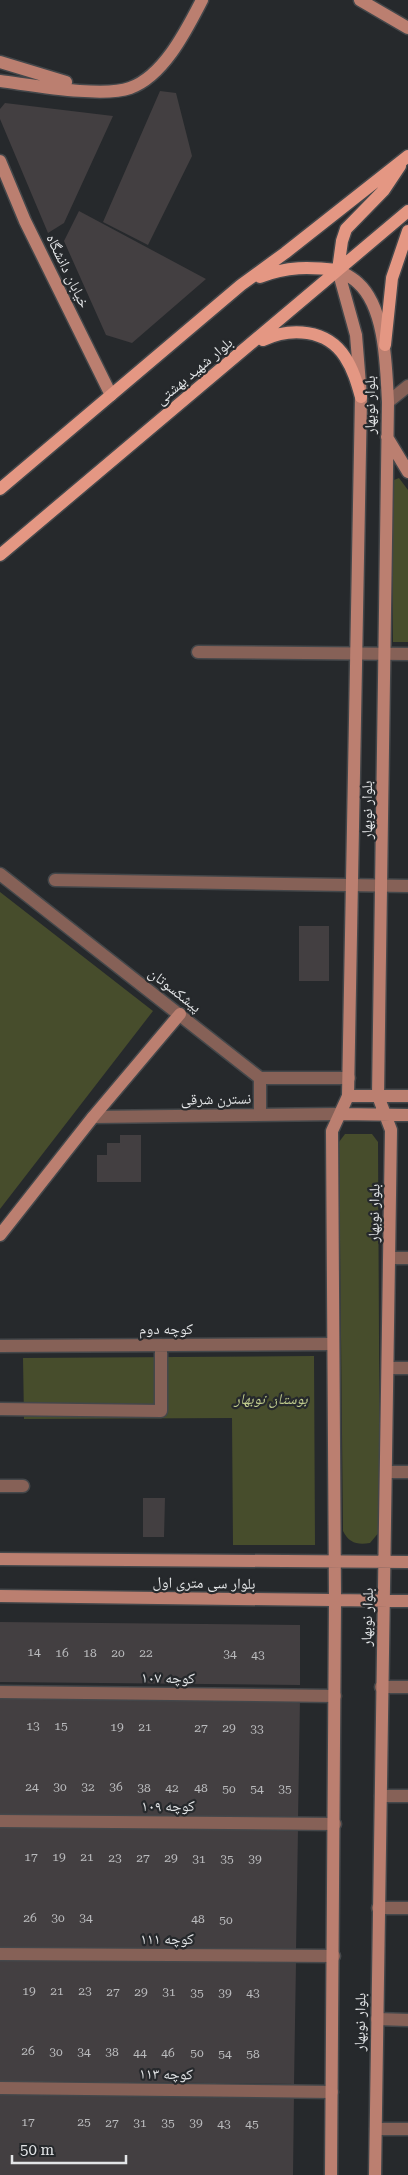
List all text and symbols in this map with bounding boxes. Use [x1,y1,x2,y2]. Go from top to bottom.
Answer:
street label: خیابان دانشگاه [42,231,94,312]
street label: بلوار شهید بهشتی [152,333,237,409]
street label: بلوار نوبهار [361,376,379,435]
street label: بلوار نوبهار [358,781,376,840]
street label: پیشکسوتان [144,964,205,1017]
street label: نسترن شرقی [181,1089,251,1110]
street label: بلوار نوبهار [364,1184,384,1243]
street label: کوچه دوم [139,1320,193,1339]
park label: بوستان نوبهار [233,1390,309,1408]
street label: بلوار سی متری اول [152,1573,256,1594]
street label: بلوار نوبهار [357,1587,377,1648]
house number: 14 [27,1645,41,1659]
house number: 16 [55,1646,69,1660]
house number: 18 [83,1646,97,1660]
house number: 20 [111,1646,125,1660]
house number: 22 [139,1646,153,1660]
house number: 34 [223,1647,237,1661]
house number: 43 [251,1648,265,1662]
street label: کوچه ۱۰۷ [141,1669,195,1687]
house number: 13 [26,1719,40,1733]
house number: 15 [54,1719,68,1733]
house number: 19 [110,1720,124,1734]
house number: 21 [138,1720,152,1734]
house number: 27 [194,1721,208,1735]
house number: 29 [222,1721,236,1735]
house number: 33 [250,1722,264,1736]
house number: 24 [25,1780,39,1794]
house number: 30 [53,1780,67,1794]
house number: 32 [81,1780,95,1794]
house number: 36 [109,1780,123,1794]
house number: 38 [137,1781,151,1795]
house number: 42 [165,1781,179,1795]
house number: 48 [194,1781,208,1795]
house number: 50 [222,1782,236,1796]
house number: 54 [250,1782,264,1796]
house number: 35 [278,1782,292,1796]
street label: کوچه ۱۰۹ [141,1797,195,1815]
house number: 17 [24,1850,38,1864]
house number: 19 [52,1850,66,1864]
house number: 21 [80,1850,94,1864]
house number: 23 [108,1851,122,1865]
house number: 27 [136,1851,150,1865]
house number: 29 [164,1851,178,1865]
house number: 31 [192,1852,206,1866]
house number: 35 [220,1852,234,1866]
house number: 39 [248,1852,262,1866]
house number: 26 [23,1911,37,1925]
house number: 30 [51,1911,65,1925]
house number: 34 [79,1911,93,1925]
house number: 48 [191,1912,205,1926]
house number: 50 [219,1913,233,1927]
street label: کوچه ۱۱۱ [140,1930,194,1948]
house number: 19 [22,1984,36,1998]
house number: 21 [50,1984,64,1998]
house number: 23 [78,1984,92,1998]
house number: 27 [106,1985,120,1999]
house number: 29 [134,1985,148,1999]
house number: 31 [162,1985,176,1999]
house number: 35 [190,1986,204,2000]
house number: 39 [218,1986,232,2000]
house number: 43 [246,1986,260,2000]
street label: بلوار نوبهار [350,1993,370,2052]
house number: 26 [21,2044,35,2058]
house number: 30 [49,2045,63,2059]
house number: 34 [77,2045,91,2059]
house number: 38 [105,2045,119,2059]
house number: 44 [133,2046,147,2060]
house number: 46 [161,2046,175,2060]
house number: 50 [190,2046,204,2060]
house number: 54 [218,2047,232,2061]
house number: 58 [246,2047,260,2061]
street label: کوچه ۱۱۳ [139,2065,193,2083]
house number: 17 [21,2115,35,2129]
house number: 25 [77,2115,91,2129]
house number: 27 [105,2116,119,2130]
house number: 31 [133,2116,147,2130]
house number: 35 [161,2116,175,2130]
house number: 39 [189,2116,203,2130]
house number: 43 [217,2117,231,2131]
house number: 45 [245,2117,259,2131]
scale bar [12,2132,126,2164]
text: 50 m [20,2141,55,2159]

